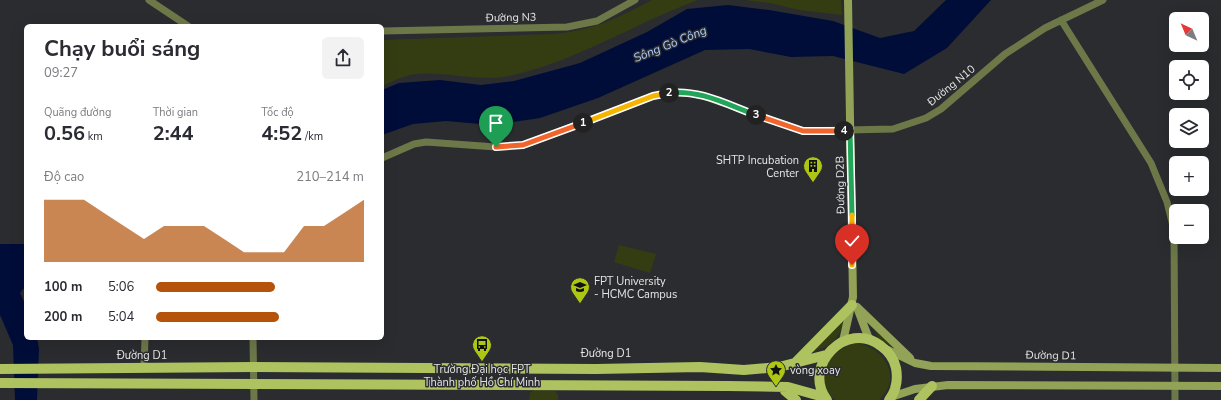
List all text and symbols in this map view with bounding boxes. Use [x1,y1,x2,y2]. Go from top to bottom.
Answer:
street label: Đường N3 [485,10,536,25]
north arrow [1169,12,1209,52]
map controls [1169,12,1209,244]
water label: Sông Gò Công [631,22,709,66]
text: Chạy buổi sáng [44,34,200,64]
button: share [322,37,364,79]
button: locate [1169,60,1209,100]
street label: Đường N10 [924,61,979,110]
text: 09:27 [44,64,78,82]
pin: 2 [659,83,679,103]
text: 2 [666,85,672,100]
text: Quãng đường [44,105,111,120]
text: Thời gian [153,105,198,120]
text: Tốc độ [261,105,294,120]
pin: 3 [746,105,766,125]
pin [479,106,513,147]
text: 3 [753,107,759,122]
button: layers [1169,108,1209,148]
icon: arrive [485,112,507,134]
pin: 1 [573,113,593,133]
text: 1 [580,115,586,130]
text: 0.56 [44,120,85,147]
text: 2:44 [153,120,194,147]
text: 4:52 [261,120,302,147]
pin: 4 [834,121,854,141]
text: 4 [841,123,847,138]
text: km [85,129,103,144]
text: /km [302,129,323,144]
place label: SHTP Incubation Center [716,153,799,181]
building icon: SHTP Incubation Center [802,155,824,183]
street label: Đường D2B [832,156,849,215]
button: + [1169,156,1209,196]
text: Độ cao [44,168,84,186]
text: 210–214 m [296,168,364,186]
button: − [1169,204,1209,244]
pin [835,224,869,265]
icon: check [841,230,863,252]
place label: FPT University - HCMC Campus [594,274,677,302]
school or university icon: FPT University - HCMC Campus [569,276,591,304]
text: 100 m [44,278,82,296]
text: 5:06 [108,278,134,296]
text: 200 m [44,308,82,326]
text: 5:04 [108,308,134,326]
bus stop icon: Trường Đại học FPT Thành phố Hồ Chí Minh [471,334,493,362]
street label: Đường D1 [580,346,631,361]
street label: Đường D1 [116,348,167,363]
street label: Đường D1 [1024,348,1076,363]
place icon: vòng xoay [765,359,787,387]
place label: Trường Đại học FPT Thành phố Hồ Chí Minh [424,362,540,390]
place label: vòng xoay [790,363,841,378]

